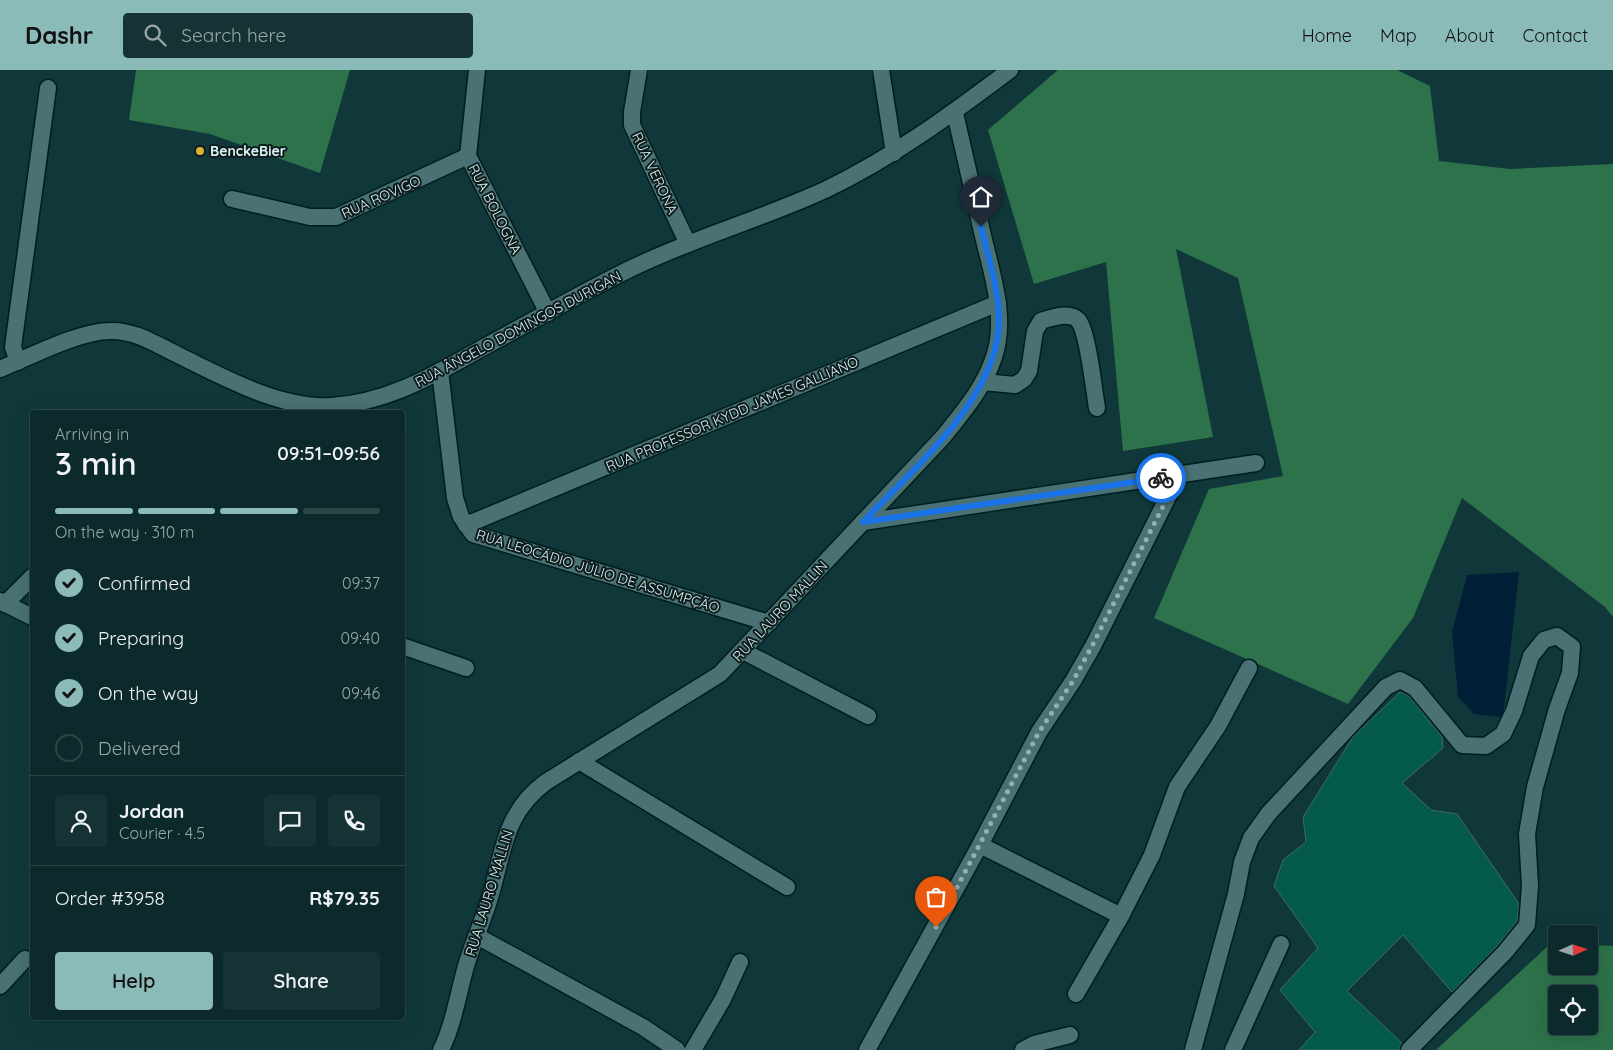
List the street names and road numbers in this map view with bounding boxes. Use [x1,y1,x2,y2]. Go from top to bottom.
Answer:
street label: RUA VERONA [628,129,682,217]
street label: RUA BOLOGNA [465,161,525,257]
street label: RUA ROVIGO [338,171,424,223]
street label: RUA ÂNGELO DOMINGOS DURIGAN [412,267,624,391]
street label: RUA PROFESSOR KYDD JAMES GALLIANO [603,352,861,476]
street label: RUA LEOCÁDIO JÚLIO DE ASSUMPÇÃO [474,525,722,617]
street label: RUA LAURO MALLIN [729,557,831,665]
street label: RUA LAURO MALLIN [461,828,517,958]

